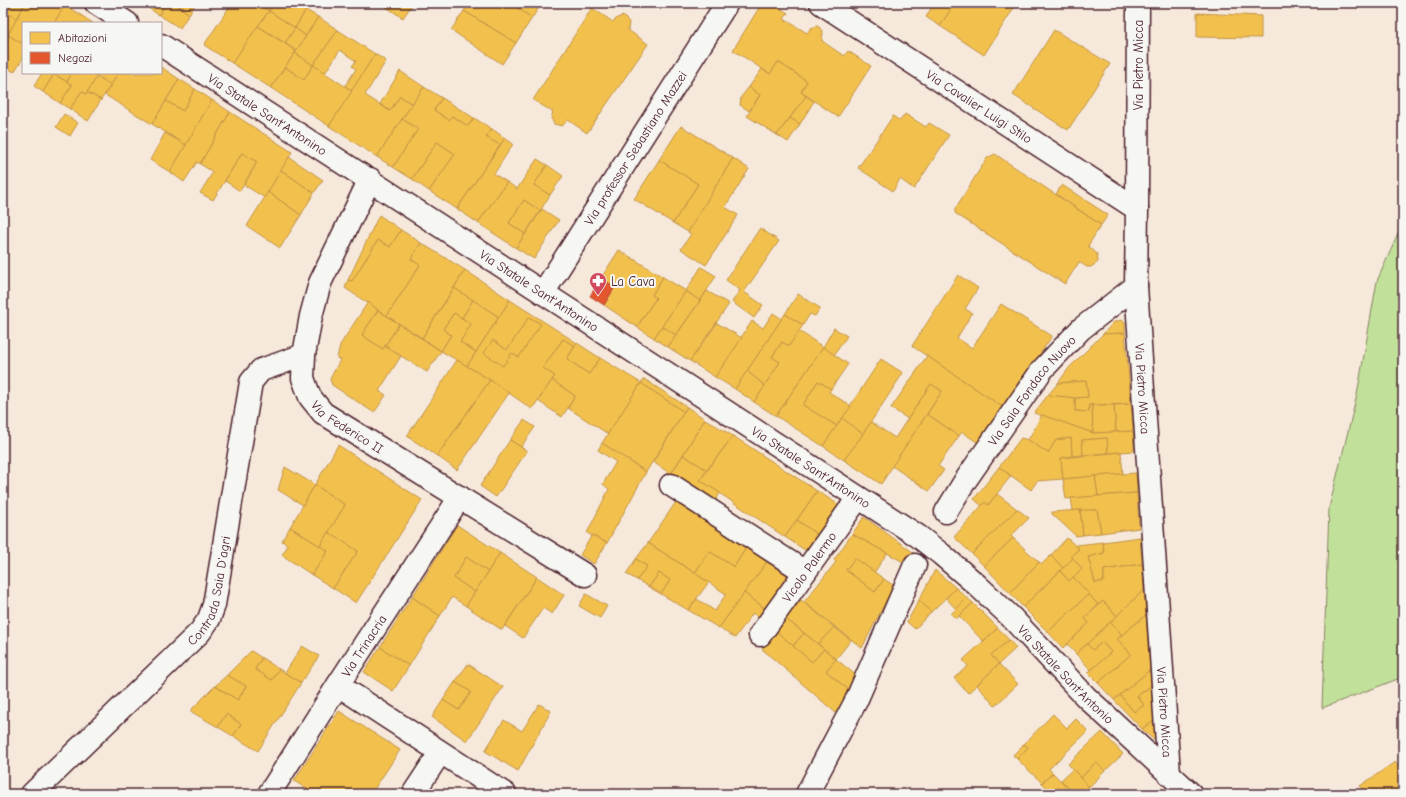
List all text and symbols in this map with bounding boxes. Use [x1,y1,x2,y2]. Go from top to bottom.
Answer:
street label: Via Pietro Micca [1131,20,1146,110]
legend [22,22,162,74]
text: Abitazioni [58,31,107,45]
text: Negozi [58,51,92,65]
street label: Via Cavalier Luigi Stilo [923,67,1035,147]
street label: Via professor Sebastiano Mazzei [581,68,690,228]
street label: Via Statale Sant'Antonino [205,71,330,159]
street label: Via Statale Sant'Antonino [477,247,601,335]
pharmacy icon: La Cava [588,271,608,296]
place label: La Cava [611,274,655,289]
street label: Via Saia Fondaco Nuovo [985,332,1079,448]
street label: Via Pietro Micca [1132,343,1153,435]
street label: Via Federico II [308,398,386,456]
street label: Via Statale Sant'Antonino [749,423,873,511]
street label: Vicolo Palermo [779,529,840,605]
street label: Contrada Saia D'agri [184,535,233,648]
street label: Via Trinacria [338,612,390,680]
street label: Via Statale Sant'Antonio [1014,622,1117,727]
street label: Via Pietro Micca [1154,666,1175,758]

